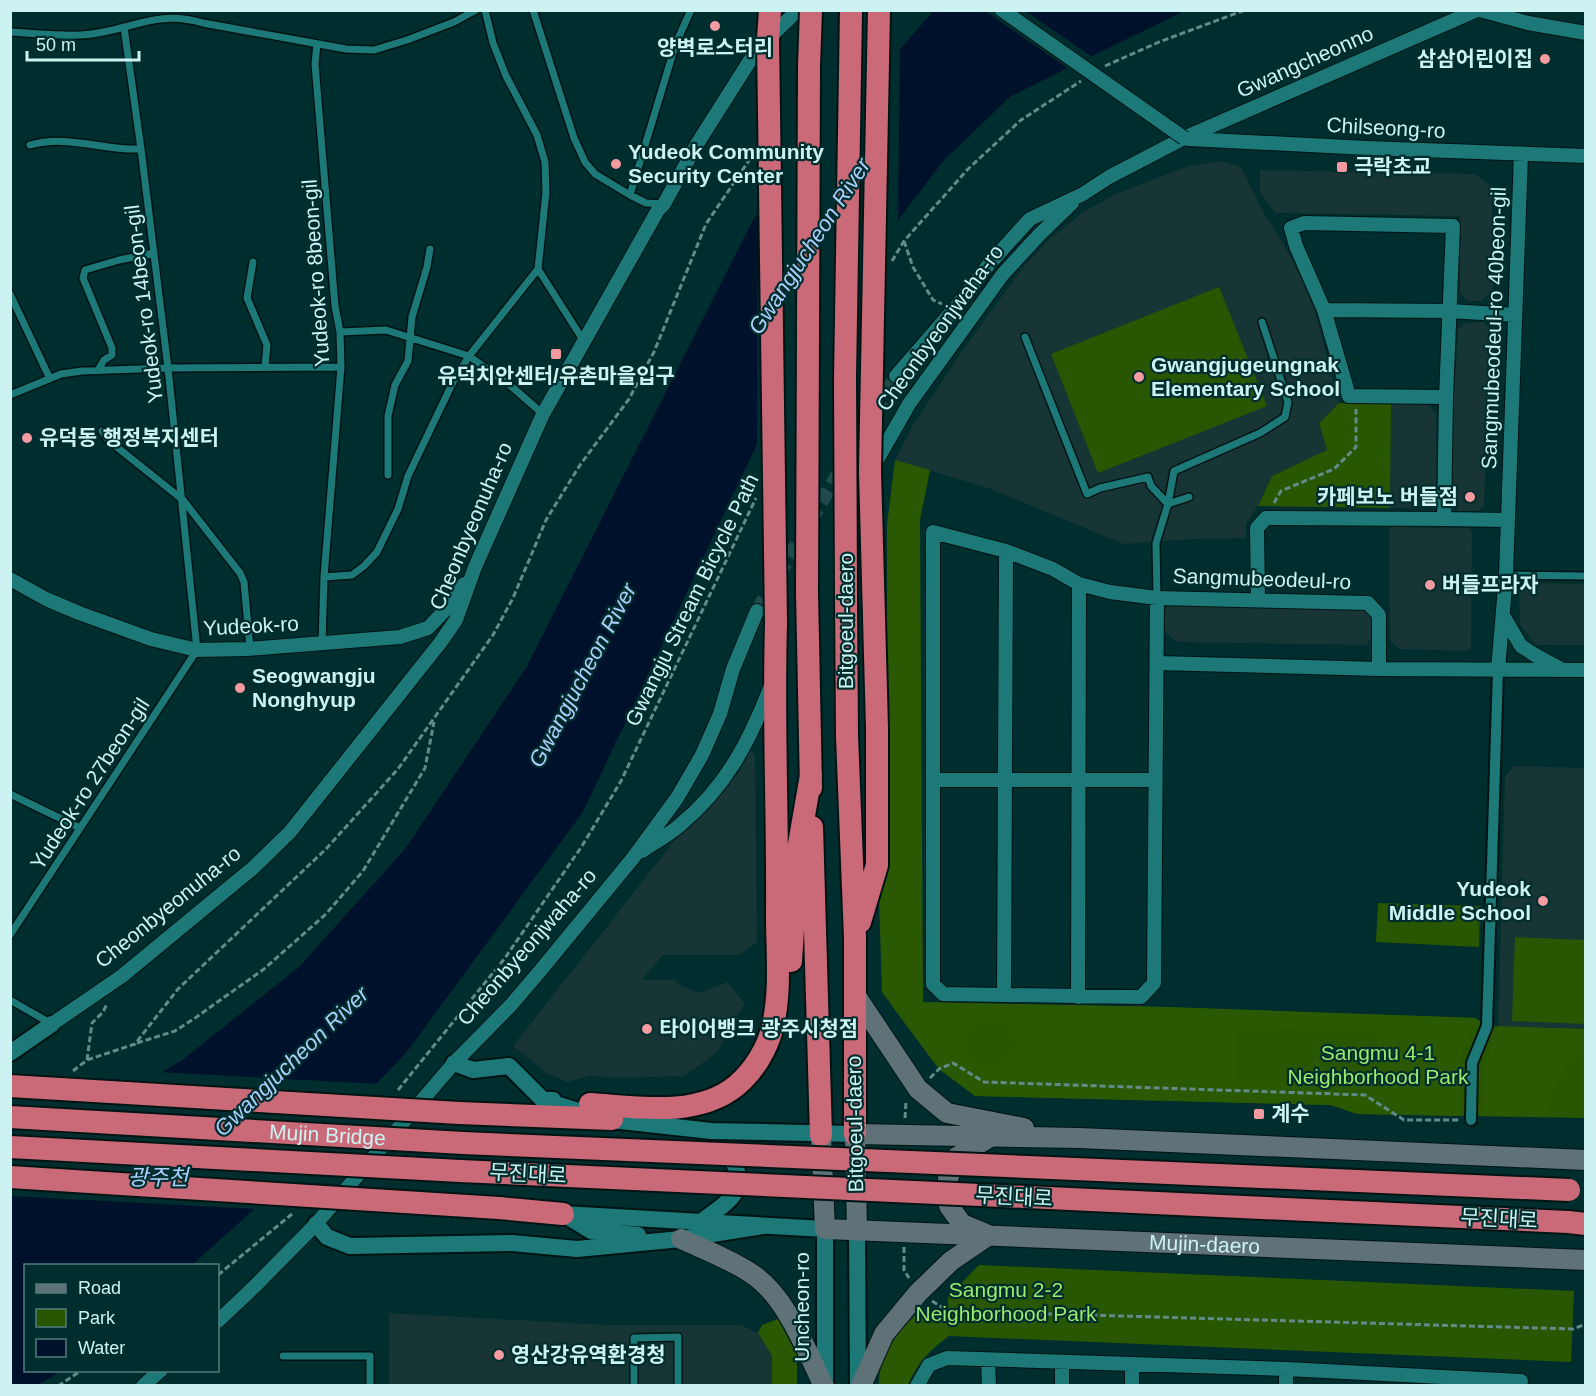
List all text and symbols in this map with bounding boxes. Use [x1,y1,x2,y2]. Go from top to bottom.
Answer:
marker: 양벽로스터리 [708,19,722,33]
street label: Gwangcheonno [1233,21,1377,102]
scale bar [27,24,140,62]
text: 50 m [36,35,76,55]
place label: 양벽로스터리 [657,36,773,59]
place label: 삼삼어린이집 [1417,47,1533,70]
marker: 삼삼어린이집 [1538,52,1552,66]
street label: Chilseong-ro [1326,113,1446,142]
place label: Yudeok Community Security Center [628,140,824,187]
water label: Gwangjucheon River [743,152,876,339]
place label: 극락초교 [1354,155,1431,178]
marker: Yudeok Community Security Center [609,157,623,171]
marker: 극락초교 [1335,160,1349,174]
street label: Yudeok-ro 8beon-gil [297,178,334,368]
street label: Sangmubeodeul-ro 40beon-gil [1477,186,1510,470]
street label: Yudeok-ro 14beon-gil [120,204,167,405]
street label: Cheonbyeonjwaha-ro [872,240,1008,415]
marker: 유덕치안센터/유촌마을입구 [549,347,563,361]
place label: Gwangjugeungnak Elementary School [1151,353,1340,400]
place label: 유덕치안센터/유촌마을입구 [437,364,675,387]
marker: Gwangjugeungnak Elementary School [1132,370,1146,384]
place label: 유덕동 행정복지센터 [39,426,219,449]
marker: 유덕동 행정복지센터 [20,431,34,445]
street label: Cheonbyeonuha-ro [425,439,516,613]
street label: Gwangju Stream Bicycle Path [620,470,763,730]
place label: 카페보노 버들점 [1317,485,1458,508]
marker: 카페보노 버들점 [1463,490,1477,504]
street label: Bitgoeul-daero [834,553,857,689]
street label: Sangmubeodeul-ro [1172,564,1352,593]
place label: 버들프라자 [1442,573,1539,596]
water label: Gwangjucheon River [523,578,642,771]
marker: 버들프라자 [1423,578,1437,592]
street label: Yudeok-ro [203,612,299,639]
place label: Seogwangju Nonghyup [252,664,376,711]
marker: Seogwangju Nonghyup [233,681,247,695]
street label: Yudeok-ro 27beon-gil [26,694,154,874]
street label: Cheonbyeonuha-ro [91,841,245,972]
street label: Cheonbyeonjwaha-ro [452,864,601,1030]
place label: Yudeok Middle School [1389,877,1531,924]
marker: Yudeok Middle School [1536,894,1550,908]
water label: Gwangjucheon River [209,980,375,1141]
place label: 타이어뱅크 광주시청점 [659,1017,858,1040]
marker: 타이어뱅크 광주시청점 [640,1022,654,1036]
park label: Sangmu 4-1 Neighborhood Park [1288,1041,1469,1088]
street label: Bitgoeul-daero [842,1056,867,1192]
place label: 계수 [1271,1102,1310,1125]
marker: 계수 [1252,1107,1266,1121]
street label: Mujin Bridge [269,1120,386,1150]
street label: 무진대로 [489,1160,567,1187]
water label: 광주천 [128,1165,191,1190]
street label: 무진대로 [975,1183,1053,1210]
street label: 무진대로 [1460,1205,1538,1232]
street label: Mujin-daero [1149,1230,1261,1258]
street label: Uncheon-ro [790,1252,813,1362]
legend [24,1264,219,1372]
text: Road [78,1278,121,1298]
park label: Sangmu 2-2 Neighborhood Park [916,1278,1097,1325]
text: Park [78,1308,116,1328]
text: Water [78,1338,125,1358]
place label: 영산강유역환경청 [511,1343,666,1366]
marker: 영산강유역환경청 [492,1348,506,1362]

